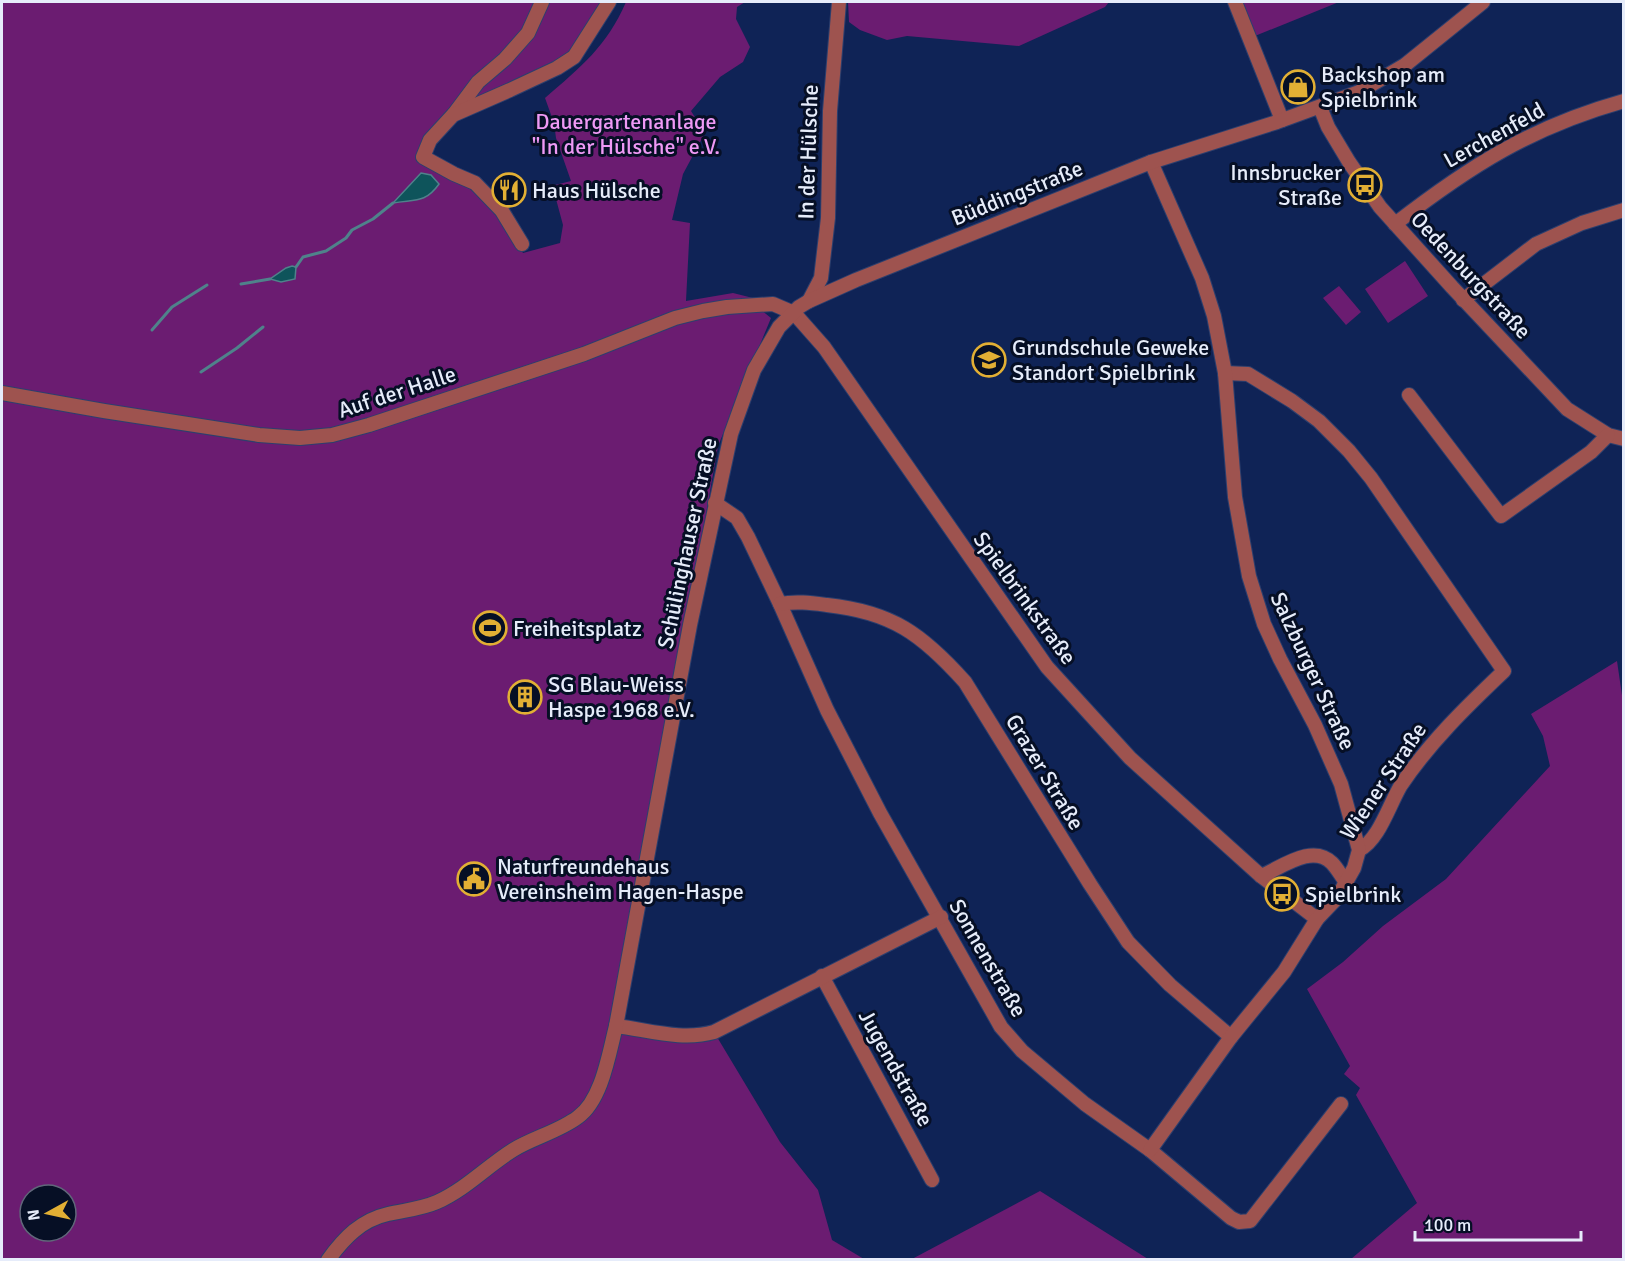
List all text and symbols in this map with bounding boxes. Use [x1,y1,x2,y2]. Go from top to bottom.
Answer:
place label: Backshop am Spielbrink [1321,61,1445,113]
shop icon: Backshop am Spielbrink [1280,69,1316,105]
street label: In der Hülsche [792,84,824,220]
street label: Lerchenfeld [1439,96,1549,174]
park label: Dauergartenanlage "In der Hülsche" e.V. [532,108,720,160]
street label: Büddingstraße [947,154,1087,232]
place label: Innsbrucker Straße [1230,159,1342,211]
bus stop icon: Innsbrucker Straße [1347,167,1383,203]
restaurant icon: Haus Hülsche [491,172,527,208]
place label: Haus Hülsche [532,177,661,204]
street label: Oedenburgstraße [1405,206,1537,344]
place label: Grundschule Geweke Standort Spielbrink [1012,334,1209,386]
school or university icon: Grundschule Geweke Standort Spielbrink [971,342,1007,378]
street label: Auf der Halle [335,360,459,424]
street label: Schülinghauser Straße [651,435,723,651]
street label: Spielbrinkstraße [968,526,1082,670]
street label: Salzburger Straße [1265,588,1361,754]
sports icon: Freiheitsplatz [472,610,508,646]
place label: Freiheitsplatz [513,615,642,642]
place label: SG Blau-Weiss Haspe 1968 e.V. [548,671,695,723]
building icon: SG Blau-Weiss Haspe 1968 e.V. [507,679,543,715]
street label: Grazer Straße [1000,709,1090,835]
street label: Wiener Straße [1334,717,1432,845]
place label: Naturfreundehaus Vereinsheim Hagen-Haspe [497,853,744,905]
public building icon: Naturfreundehaus Vereinsheim Hagen-Haspe [456,861,492,897]
bus stop icon: Spielbrink [1264,876,1300,912]
place label: Spielbrink [1305,881,1401,908]
street label: Sonnenstraße [943,894,1033,1022]
street label: Jugendstraße [853,1005,939,1131]
north arrow [18,1183,78,1243]
scale bar [1415,1204,1582,1242]
text: N [23,1208,45,1222]
text: 100 m [1424,1214,1471,1236]

